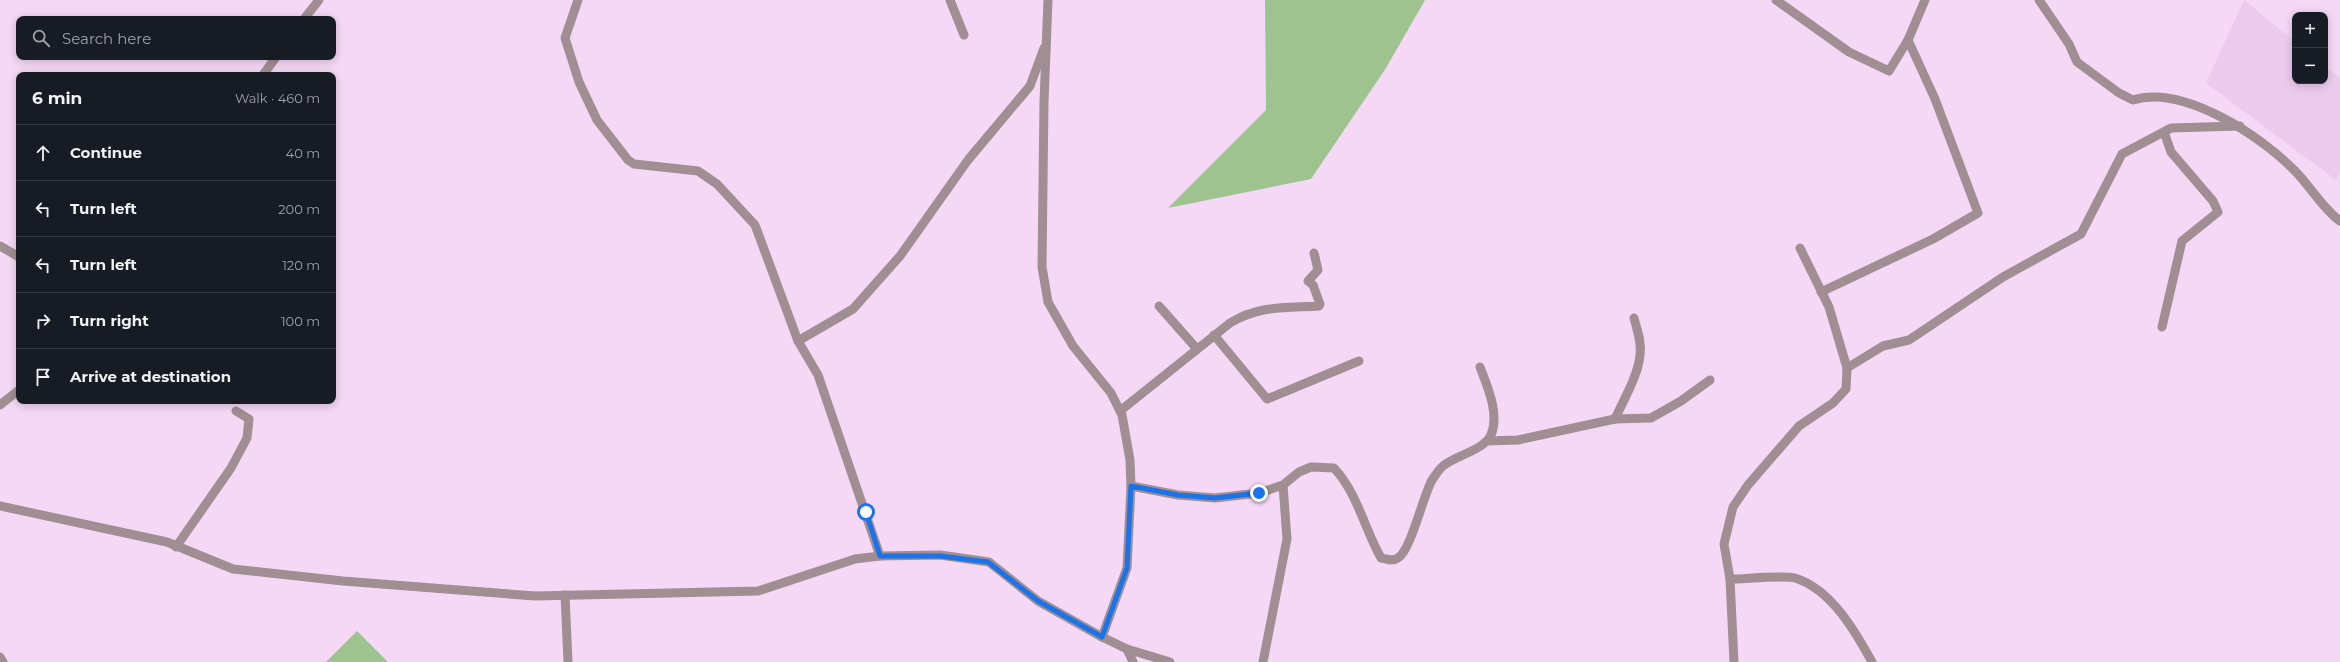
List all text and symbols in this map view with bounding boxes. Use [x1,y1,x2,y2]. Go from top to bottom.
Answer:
map controls [2292,12,2328,84]
button: + [2292,12,2328,48]
search box [16,16,336,60]
icon: search [30,27,52,49]
text: Search here [62,29,151,48]
button: − [2292,48,2328,84]
text: 6 min [32,88,82,108]
text: Walk · 460 m [235,90,320,106]
icon: ahead [32,142,54,164]
text: Continue [70,143,142,162]
text: 40 m [286,145,320,161]
icon: left [32,198,54,220]
text: Turn left [70,199,137,218]
text: 200 m [278,201,320,217]
icon: left [32,254,54,276]
text: Turn left [70,255,137,274]
text: 120 m [282,257,320,273]
icon: right [32,310,54,332]
text: Turn right [70,311,149,330]
text: 100 m [281,313,320,329]
icon: arrive [32,366,54,388]
text: Arrive at destination [70,367,231,386]
route end [1250,484,1268,502]
route start [857,503,875,521]

